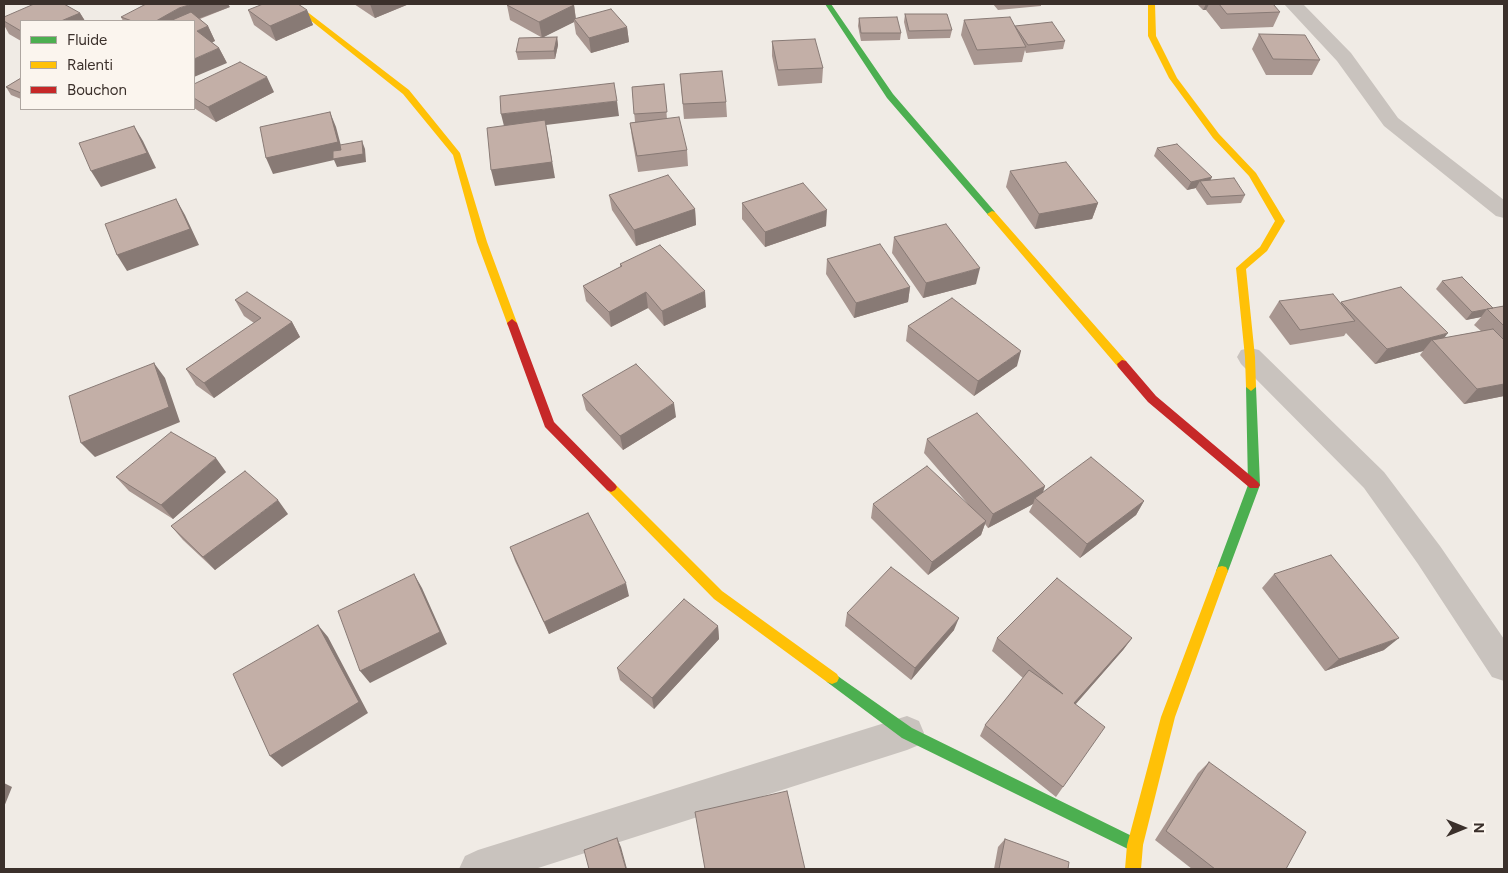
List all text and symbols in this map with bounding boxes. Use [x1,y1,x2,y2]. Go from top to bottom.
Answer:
legend [20,20,195,110]
text: Fluide [67,31,107,49]
text: Ralenti [67,56,113,74]
text: Bouchon [67,81,127,99]
north arrow [1438,803,1488,853]
text: N [1470,823,1487,833]

